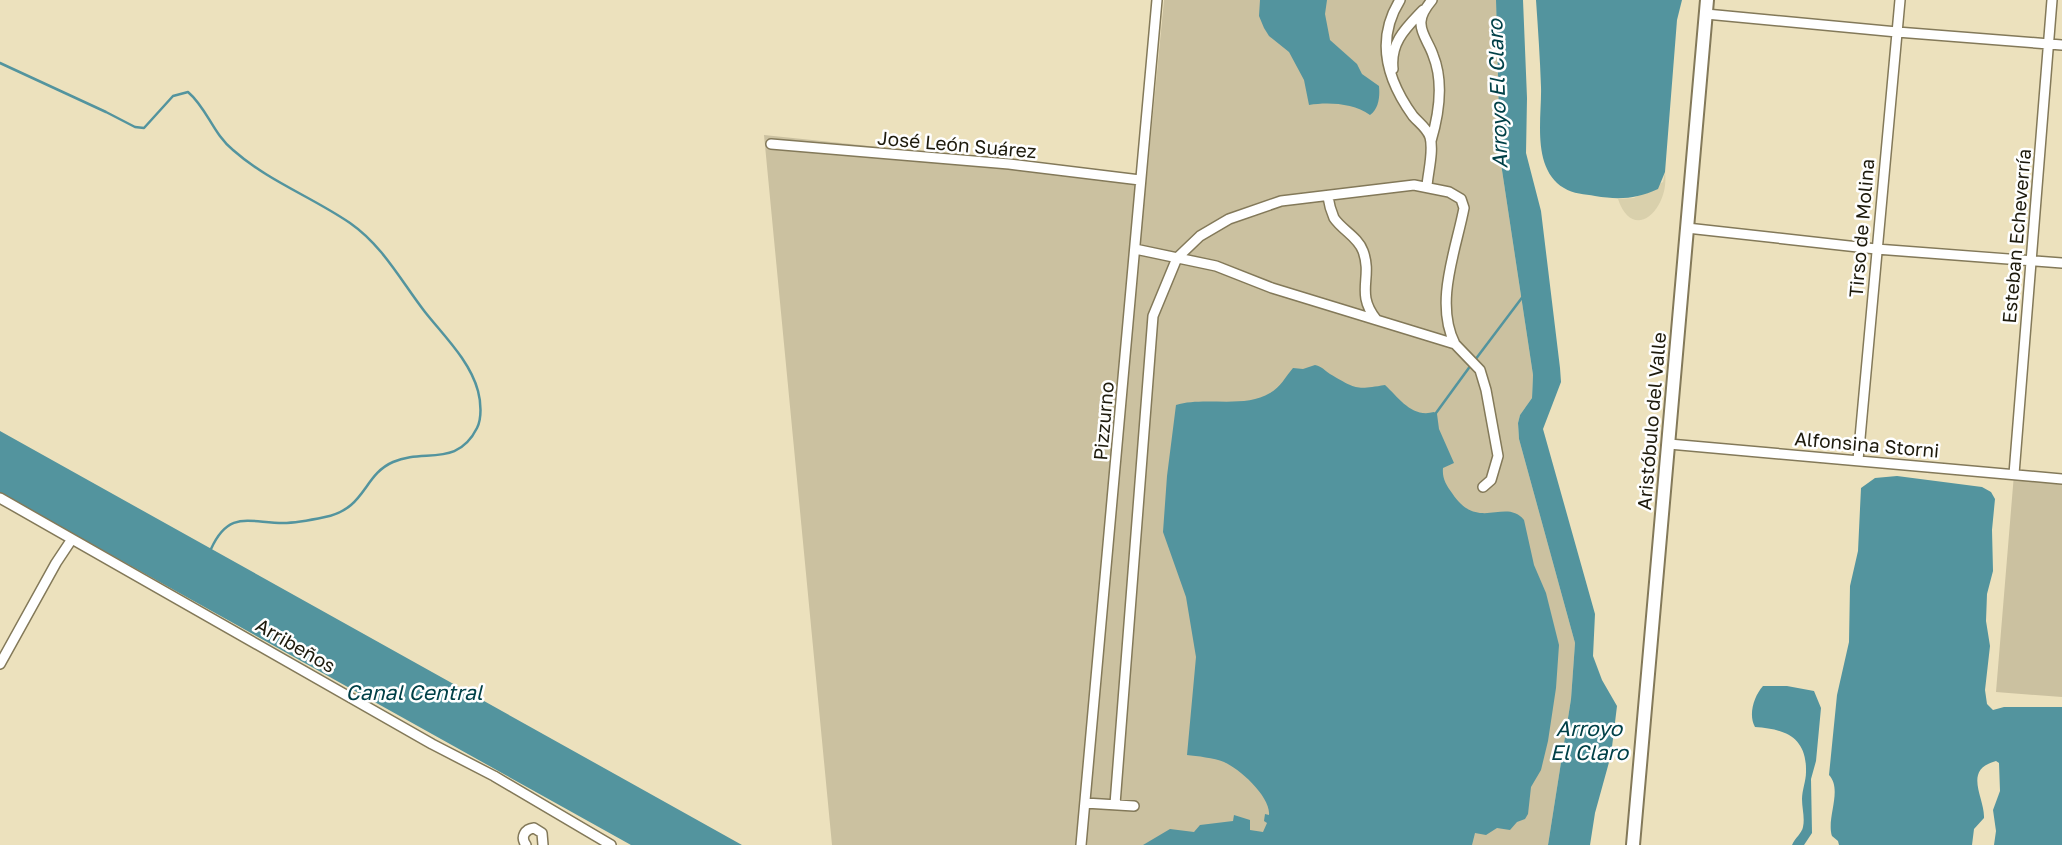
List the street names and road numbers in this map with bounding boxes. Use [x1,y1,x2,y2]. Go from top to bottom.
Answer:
street label: José León Suárez [876,126,1038,162]
street label: Esteban Echeverría [1997,148,2035,324]
street label: Tirso de Molina [1843,158,1879,298]
street label: Aristóbulo del Valle [1632,331,1670,511]
street label: Pizzurno [1088,381,1118,461]
street label: Alfonsina Storni [1794,426,1940,462]
street label: Arribeños [252,613,340,677]

